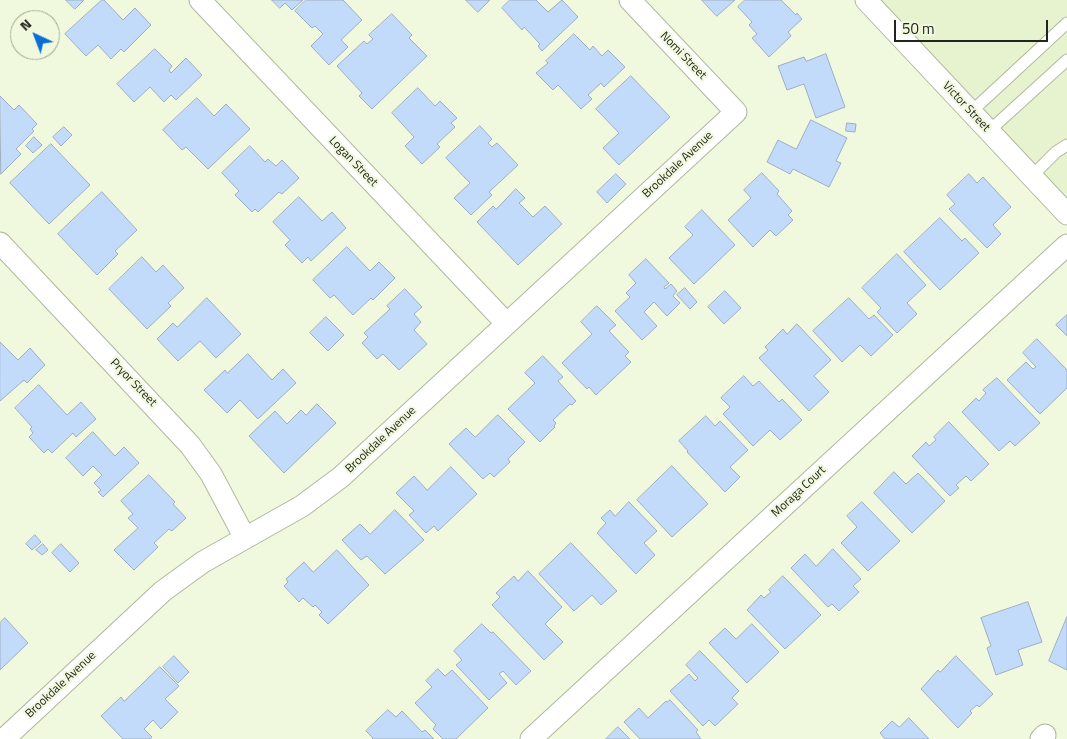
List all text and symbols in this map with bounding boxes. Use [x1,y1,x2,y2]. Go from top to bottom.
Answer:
north arrow [10,10,60,60]
scale bar [897,10,1051,42]
text: N [14,13,36,35]
text: 50 m [902,17,935,40]
street label: Nomi Street [657,29,709,83]
street label: Victor Street [939,79,993,135]
street label: Brookdale Avenue [640,129,716,201]
street label: Logan Street [326,134,380,190]
street label: Pryor Street [107,356,159,410]
street label: Brookdale Avenue [343,404,419,476]
street label: Moraga Court [769,463,829,521]
street label: Brookdale Avenue [23,649,99,721]

